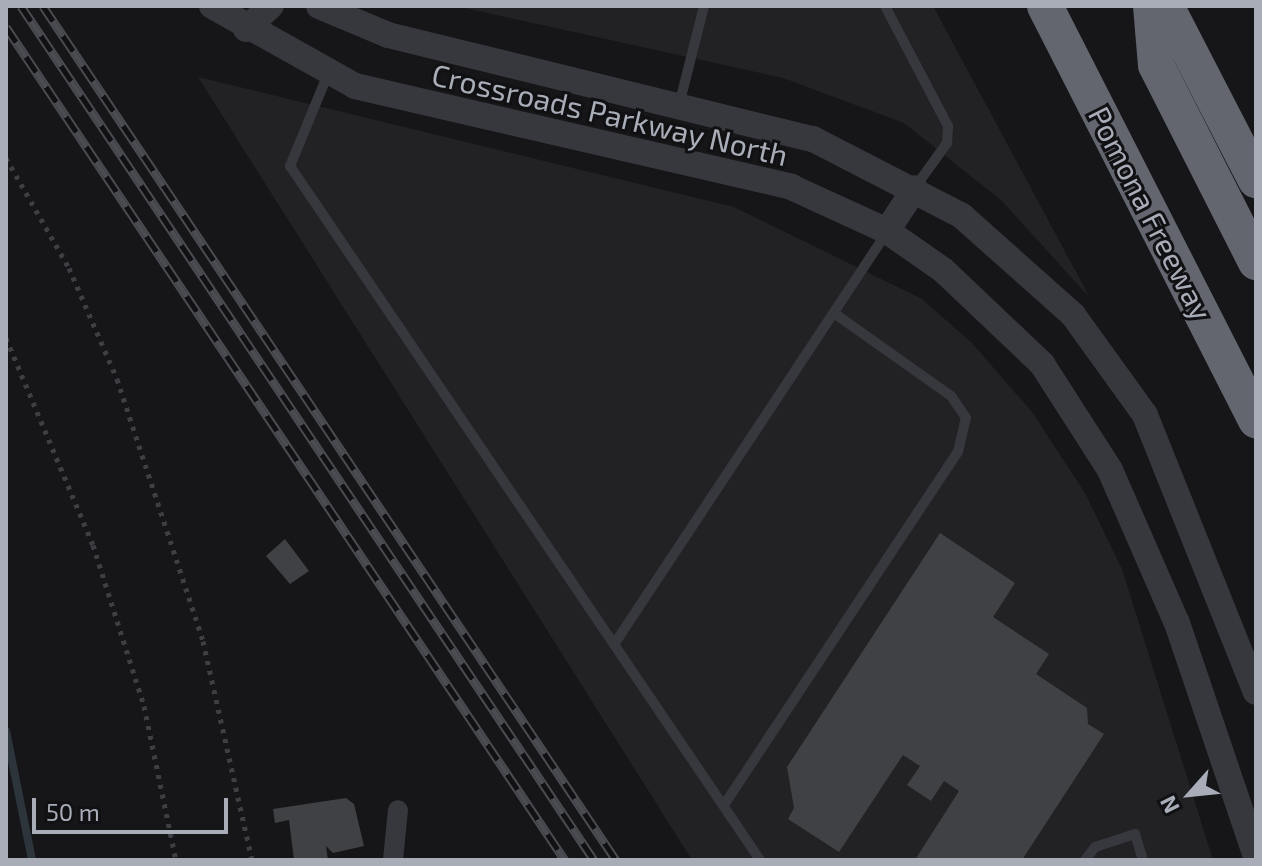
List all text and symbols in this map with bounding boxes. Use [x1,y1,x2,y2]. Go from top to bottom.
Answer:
street label: Crossroads Parkway North [428,55,792,173]
street label: Pomona Freeway [1082,100,1220,326]
north arrow [1150,754,1230,834]
scale bar [36,782,232,832]
text: N [1153,792,1184,818]
text: 50 m [46,797,100,826]

